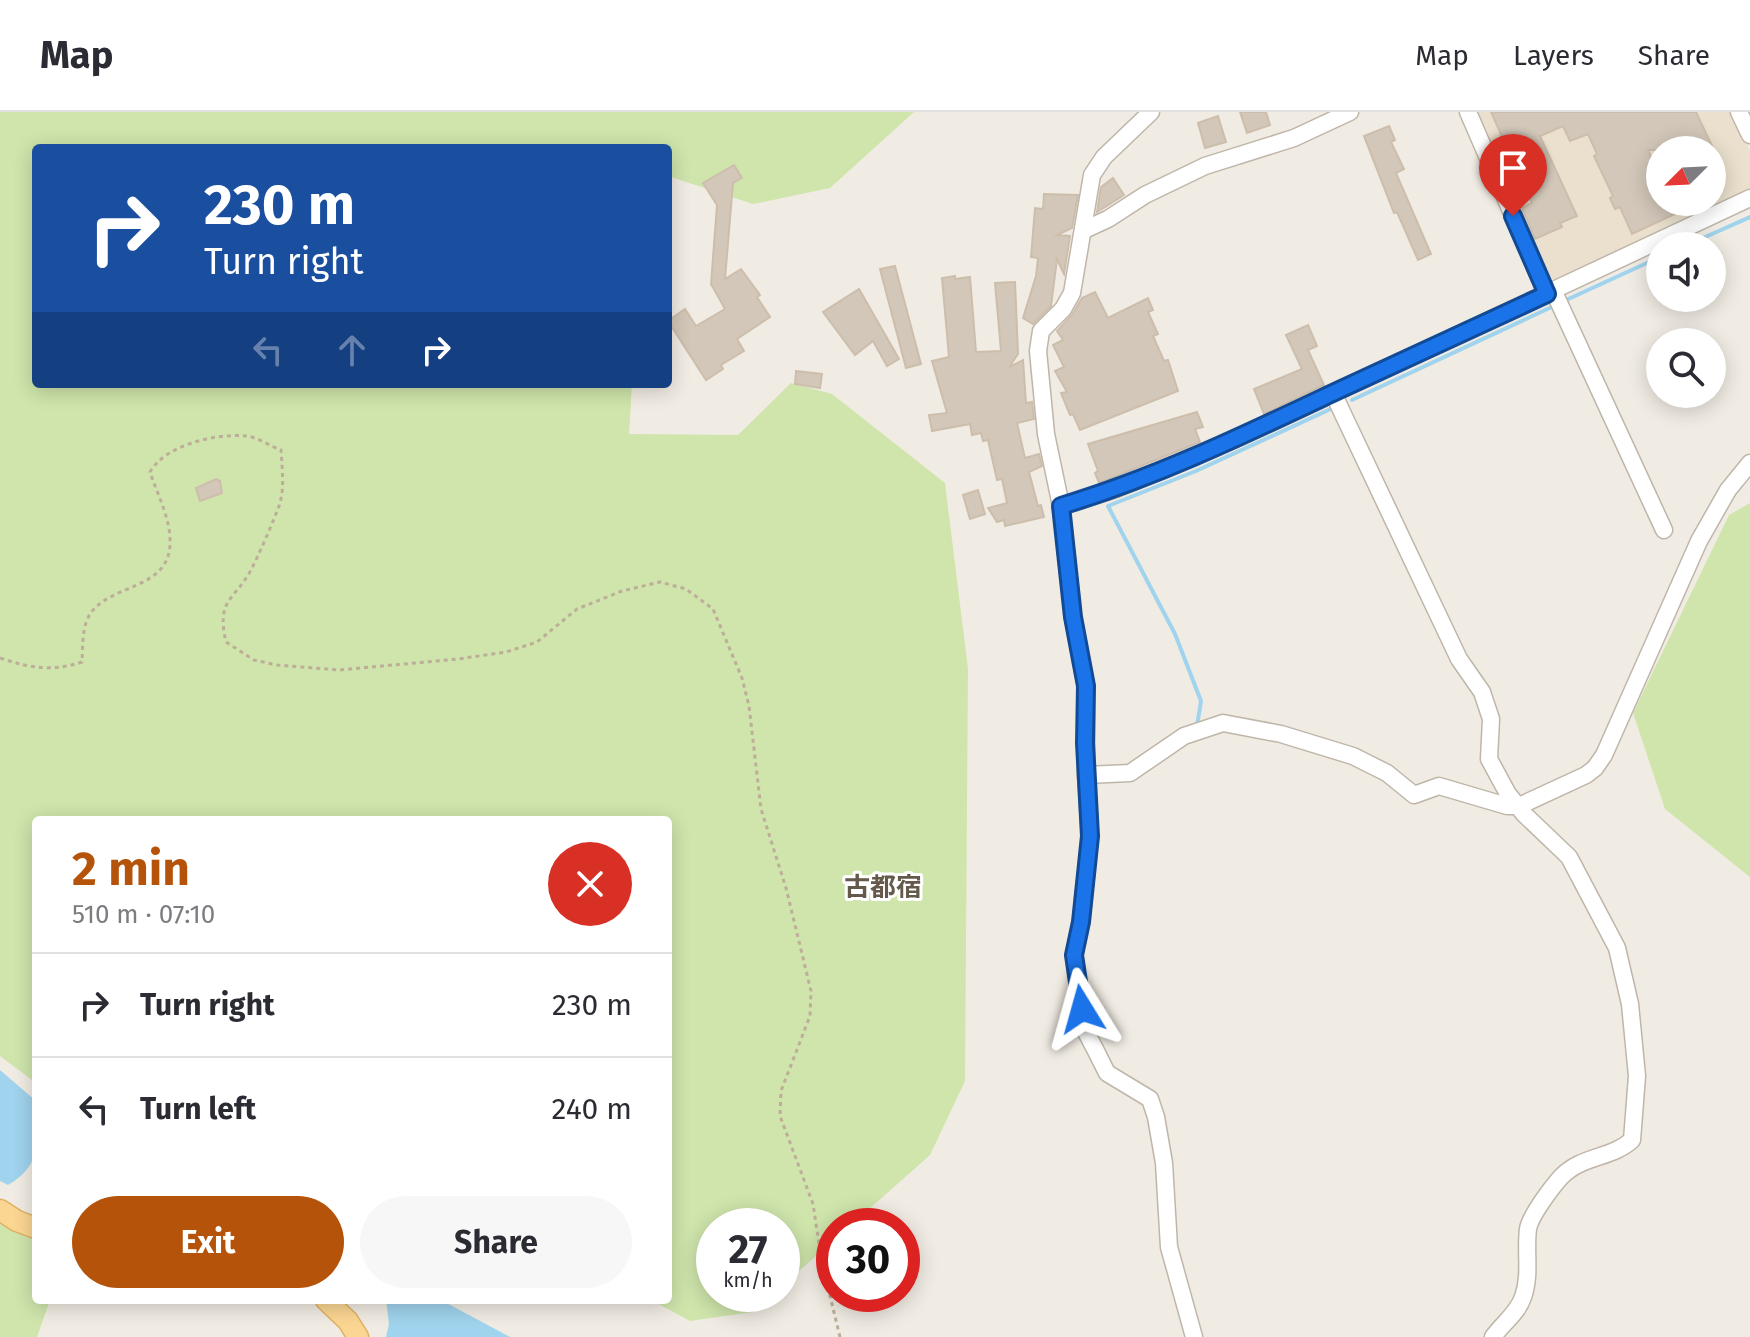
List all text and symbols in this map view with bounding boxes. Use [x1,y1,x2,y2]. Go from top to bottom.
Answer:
text: Map [40,32,113,78]
text: Map [1415,39,1469,72]
text: Layers [1513,39,1594,72]
text: Share [1638,39,1710,72]
pin [1479,134,1547,216]
north arrow [1646,136,1726,216]
map controls [1646,136,1726,408]
icon: arrive [1491,146,1535,190]
text: 230 m [204,172,355,239]
icon: right [72,176,176,280]
button: sound [1646,232,1726,312]
text: Turn right [204,240,364,284]
icon: left [246,328,290,372]
icon: ahead [330,328,374,372]
icon: right [414,328,458,372]
button: search [1646,328,1726,408]
text: 2 min [72,840,190,898]
button: close [548,842,632,926]
district label: 古都宿 [844,872,922,903]
text: 510 m · 07:10 [72,899,215,930]
position arrow [1040,967,1124,1051]
icon: right [72,983,116,1027]
text: Turn right [140,987,275,1023]
text: 230 m [552,987,632,1023]
icon: left [72,1087,116,1131]
text: Turn left [140,1091,256,1127]
text: 240 m [552,1091,632,1127]
button: Exit [72,1196,344,1288]
button: Share [360,1196,632,1288]
speed limit sign: 30 [816,1208,920,1312]
text: 27 [729,1226,768,1274]
text: km/h [723,1268,773,1292]

